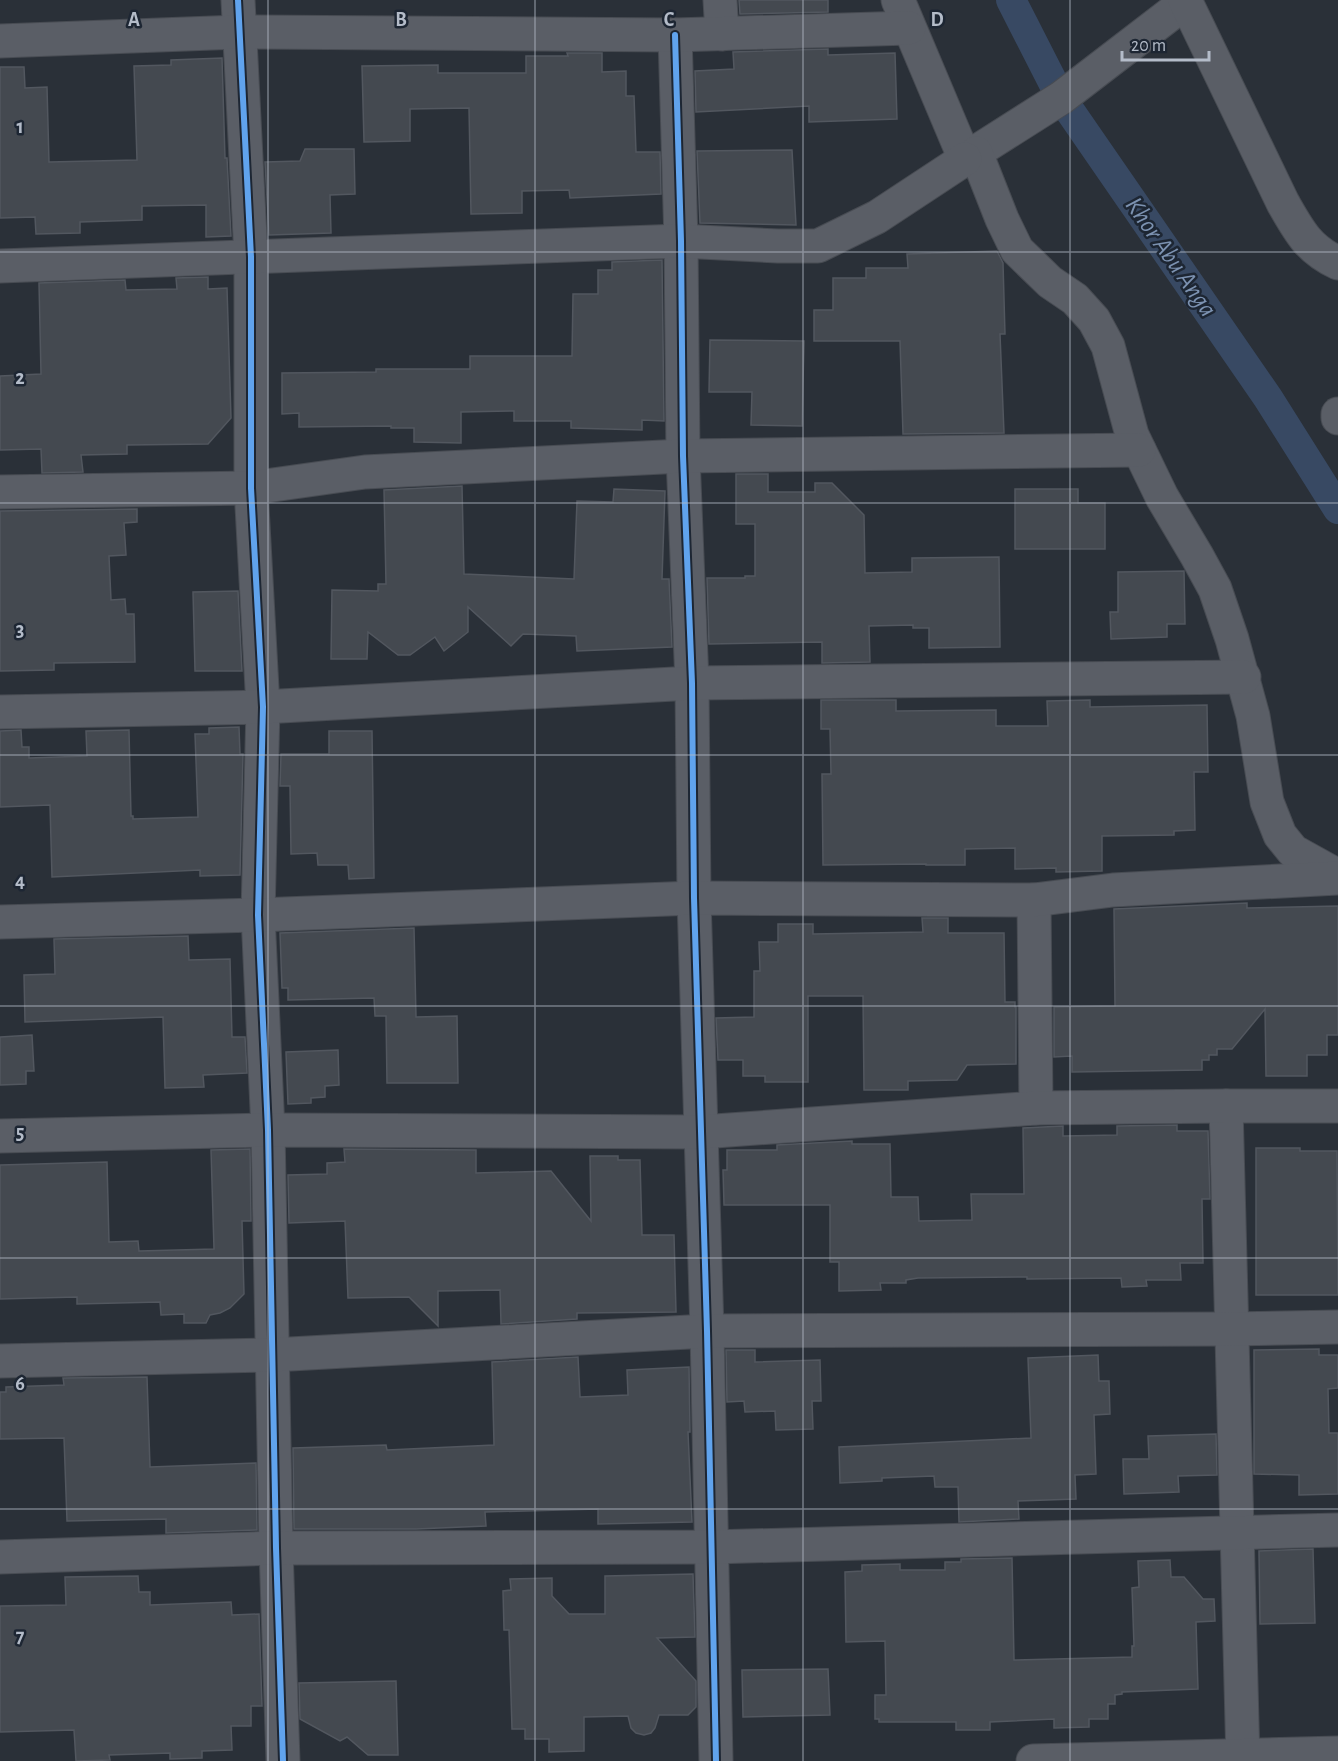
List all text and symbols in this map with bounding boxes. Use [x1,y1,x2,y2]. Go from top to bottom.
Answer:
text: A [128,10,140,30]
text: B [395,10,407,30]
text: C [664,10,675,30]
text: D [930,10,944,30]
scale bar [1122,24,1209,62]
text: 20 m [1131,37,1166,55]
text: 1 [16,117,24,137]
water label: Khor Abu Anga [1120,192,1222,322]
text: 2 [15,368,25,388]
text: 3 [16,620,24,640]
text: 4 [15,871,25,891]
text: 5 [16,1123,24,1143]
text: 6 [15,1374,25,1394]
text: 7 [16,1626,25,1646]

